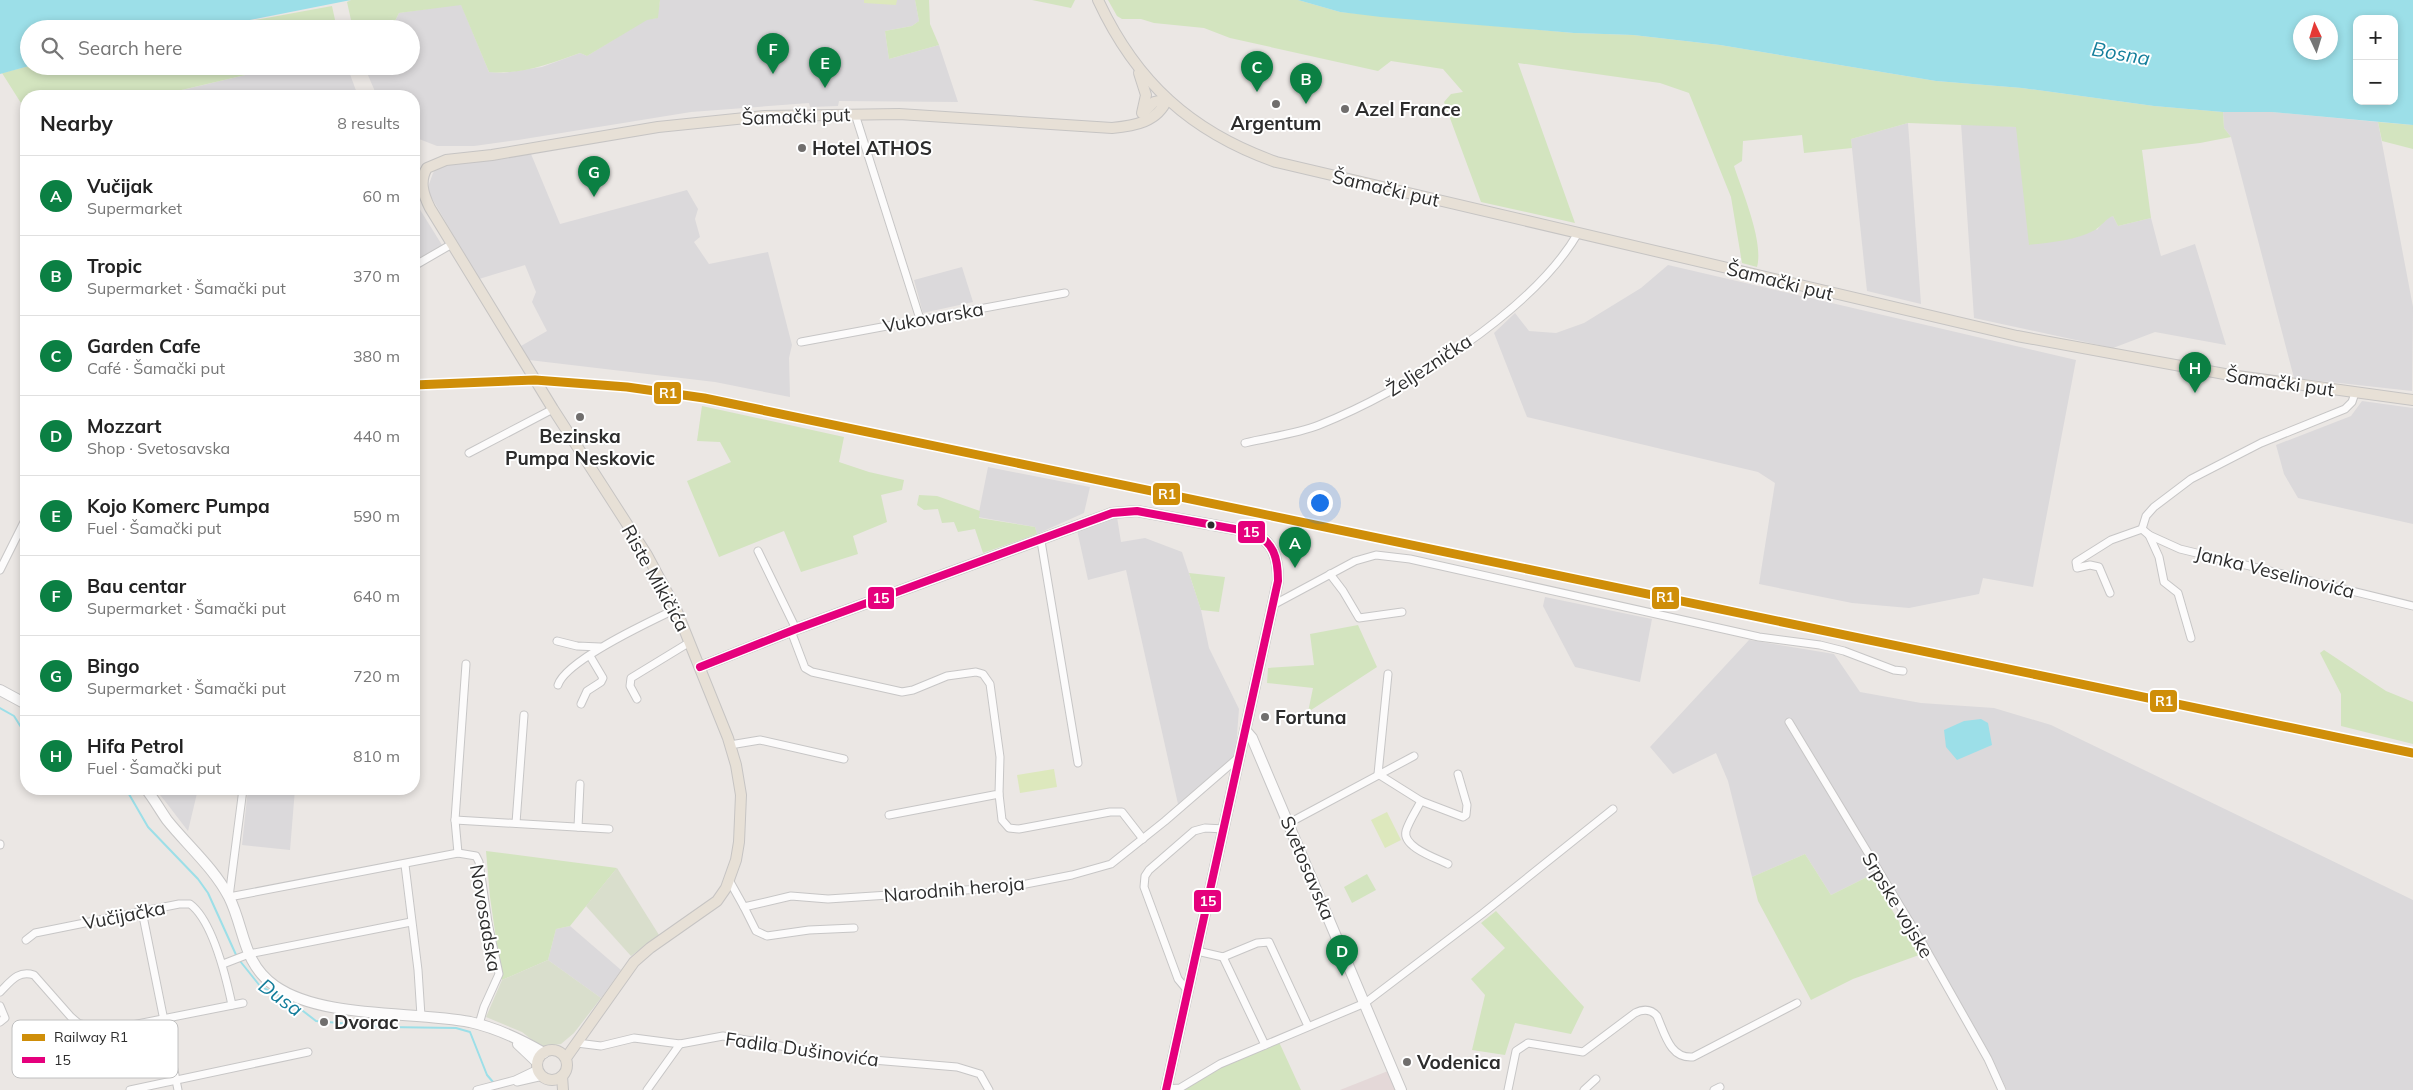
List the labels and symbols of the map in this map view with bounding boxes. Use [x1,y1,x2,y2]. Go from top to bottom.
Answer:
north arrow [2293,15,2338,60]
pin: F [757,33,789,74]
water label: Bosna [2090,36,2152,70]
pin: E [809,47,841,88]
pin: C [1241,51,1273,92]
pin: B [1290,63,1322,104]
place label: Azel France [1355,97,1461,121]
marker: Argentum [1270,98,1282,110]
street label: Šamački put [741,102,851,130]
marker: Azel France [1339,103,1351,115]
place label: Argentum [1231,111,1321,135]
place label: Hotel ATHOS [812,136,932,160]
marker: Hotel ATHOS [796,142,808,154]
pin: G [578,156,610,197]
street label: Šamački put [1330,164,1442,212]
street label: Šamački put [1724,256,1836,306]
street label: Vukovarska [881,296,985,338]
street label: Željeznička [1382,329,1476,401]
pin: H [2179,352,2211,393]
street label: Šamački put [2224,363,2336,402]
line badge: R1 [653,381,682,405]
text: R1 [659,384,677,402]
marker: Bezinska Pumpa Neskovic [574,411,586,423]
place label: Bezinska Pumpa Neskovic [505,424,656,470]
line badge: R1 [1152,482,1181,506]
text: R1 [1158,485,1176,503]
your location [1307,490,1333,516]
street label: Riste Mikičića [617,520,695,636]
unlabelled marker [1206,520,1216,530]
line badge: 15 [1237,520,1266,544]
text: 15 [1243,523,1259,541]
pin: A [1279,527,1311,568]
street label: Janka Veselinovića [2193,541,2357,603]
line badge: 15 [867,586,895,610]
line badge: R1 [1651,586,1680,610]
text: R1 [1656,588,1674,606]
text: 15 [873,589,889,607]
line badge: R1 [2149,689,2178,713]
text: R1 [2155,692,2173,710]
place label: Fortuna [1275,705,1347,729]
marker: Fortuna [1259,711,1271,723]
street label: Svetosavska [1275,812,1341,924]
street label: Srpske vojske [1857,848,1939,962]
street label: Novosadska [465,863,507,973]
street label: Narodnih heroja [883,871,1025,907]
line badge: 15 [1193,889,1222,913]
text: 15 [1200,892,1216,910]
street label: Vučijačka [81,895,167,935]
pin: D [1326,935,1358,976]
water label: Dusa [254,973,308,1021]
place label: Dvorac [334,1010,399,1034]
marker: Dvorac [318,1016,330,1028]
legend [12,1020,178,1078]
street label: Fadila Dušinovića [724,1026,880,1072]
text: Railway R1 [54,1028,128,1046]
place label: Vodenica [1416,1050,1501,1074]
text: 15 [54,1051,71,1069]
marker: Vodenica [1401,1056,1413,1068]

